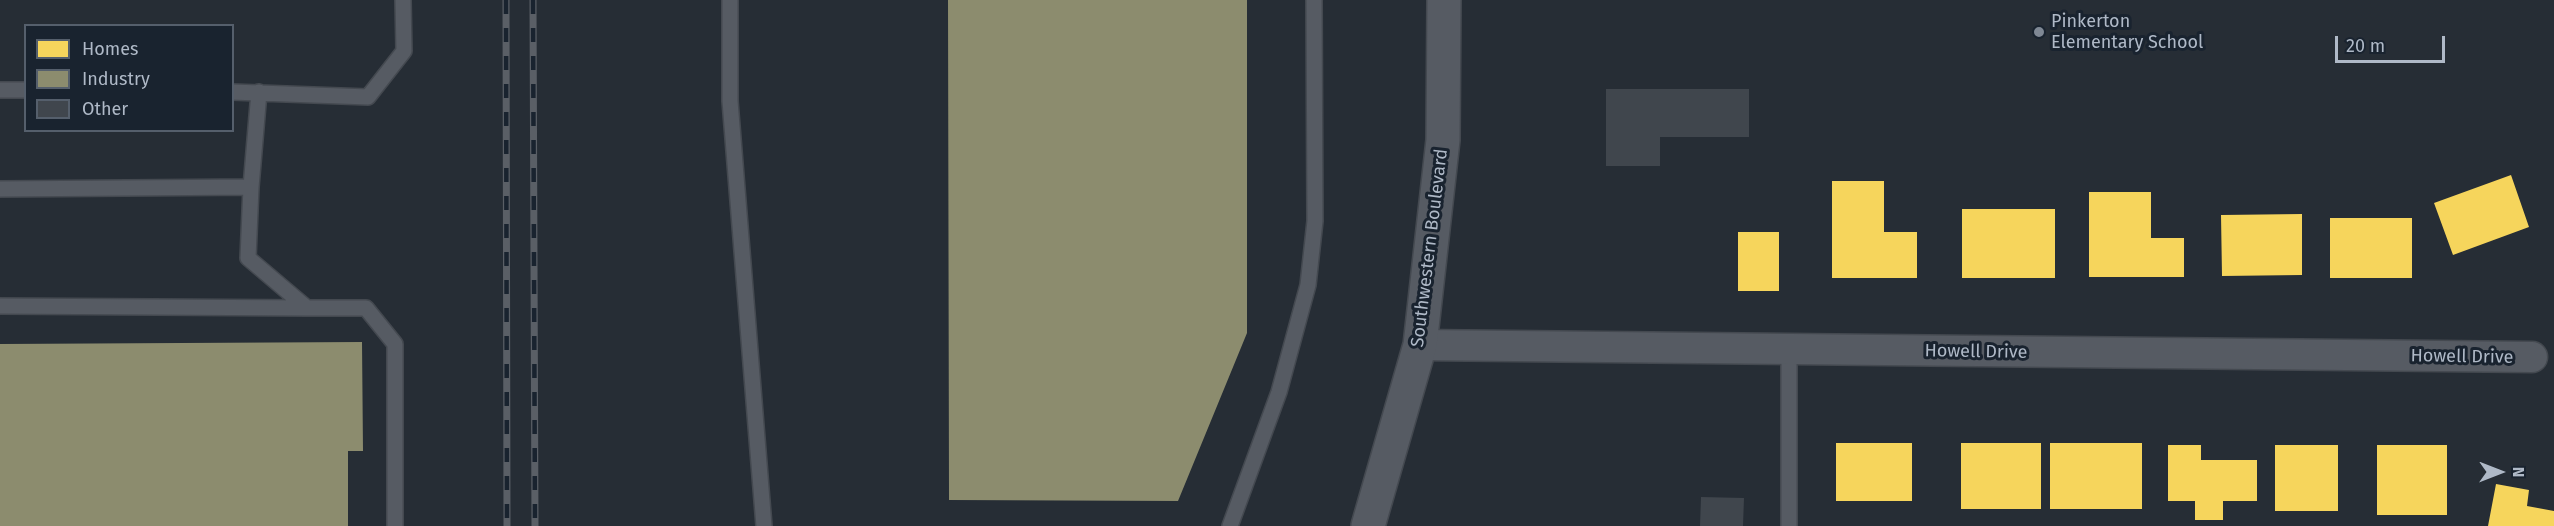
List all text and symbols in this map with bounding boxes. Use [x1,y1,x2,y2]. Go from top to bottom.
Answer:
place label: Pinkerton Elementary School [2051,11,2203,54]
legend [24,24,234,132]
scale bar [2338,24,2448,62]
marker: Pinkerton Elementary School [2032,25,2046,39]
text: 20 m [2346,35,2385,57]
text: Homes [82,38,138,60]
text: Industry [82,68,150,90]
text: Other [82,98,128,120]
street label: Southwestern Boulevard [1407,148,1453,348]
street label: Howell Drive [1924,340,2028,364]
street label: Howell Drive [2410,345,2514,369]
north arrow [2470,442,2530,502]
text: N [2509,467,2528,477]

